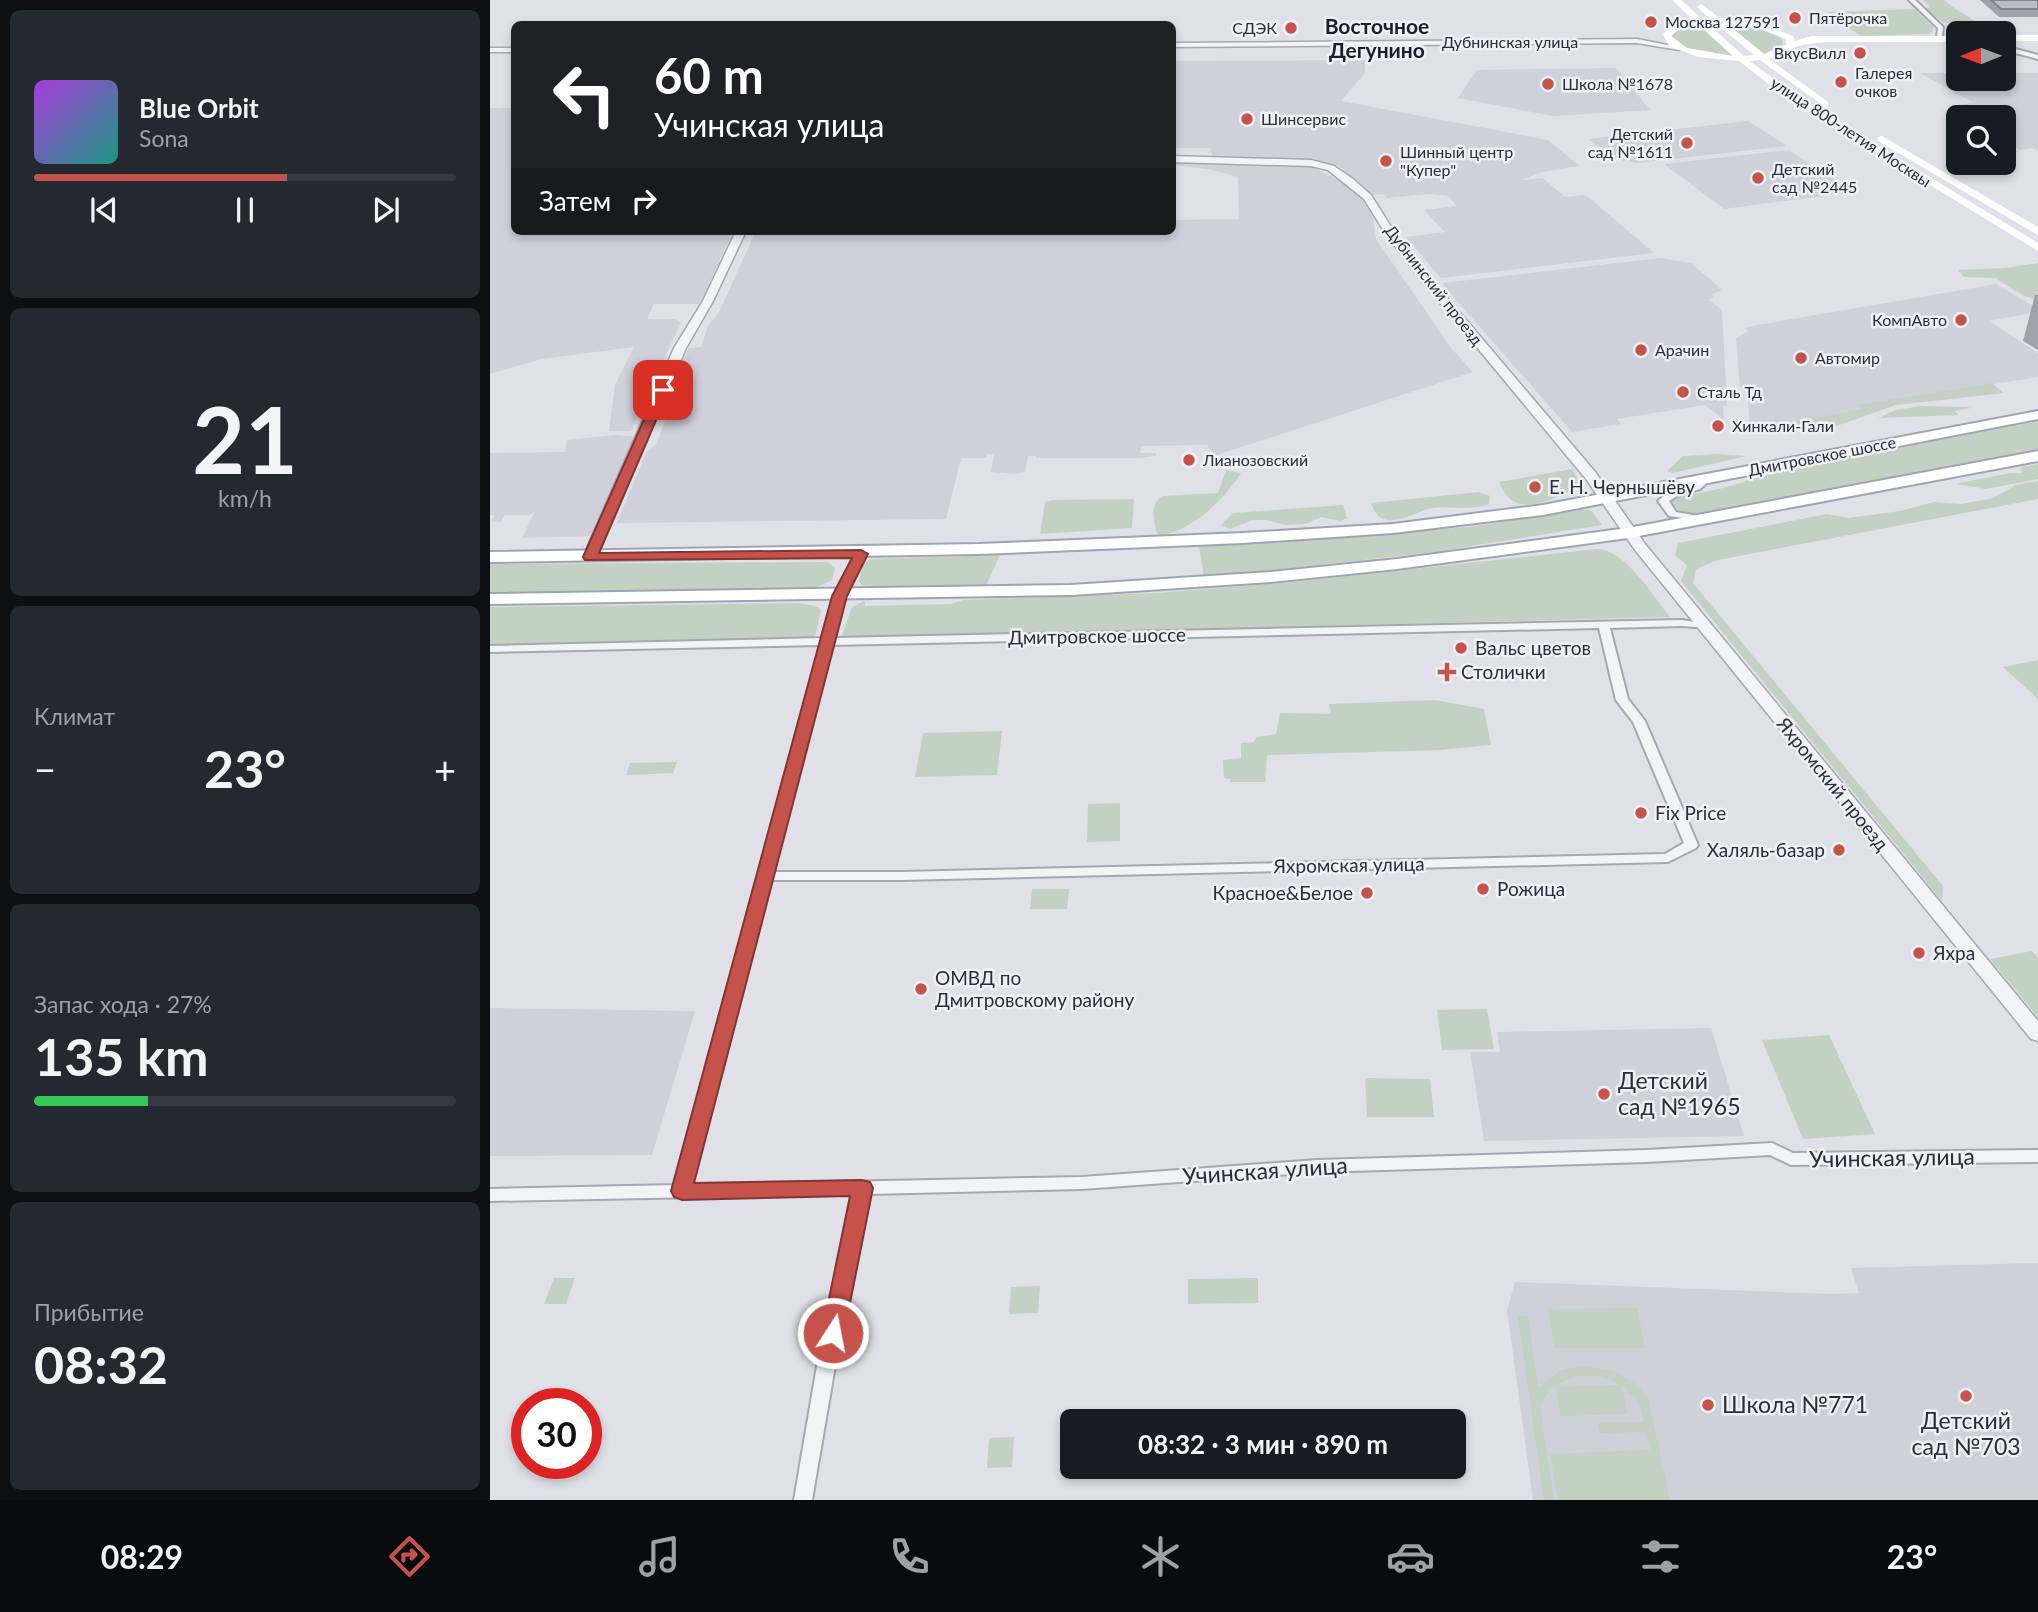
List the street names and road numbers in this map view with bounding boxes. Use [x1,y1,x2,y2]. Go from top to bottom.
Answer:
street label: Дубнинская улица [1442,32,1578,51]
street label: улица 800-летия Москвы [1768,73,1935,190]
street label: Дубнинский проезд [1381,221,1487,349]
street label: Дмитровское шоссе [1747,432,1897,479]
street label: Дмитровское шоссе [1008,622,1186,649]
street label: Яхромский проезд [1772,712,1894,855]
street label: Яхромская улица [1272,852,1425,877]
street label: Учинская улица [1809,1142,1975,1172]
street label: Учинская улица [1181,1150,1349,1190]

